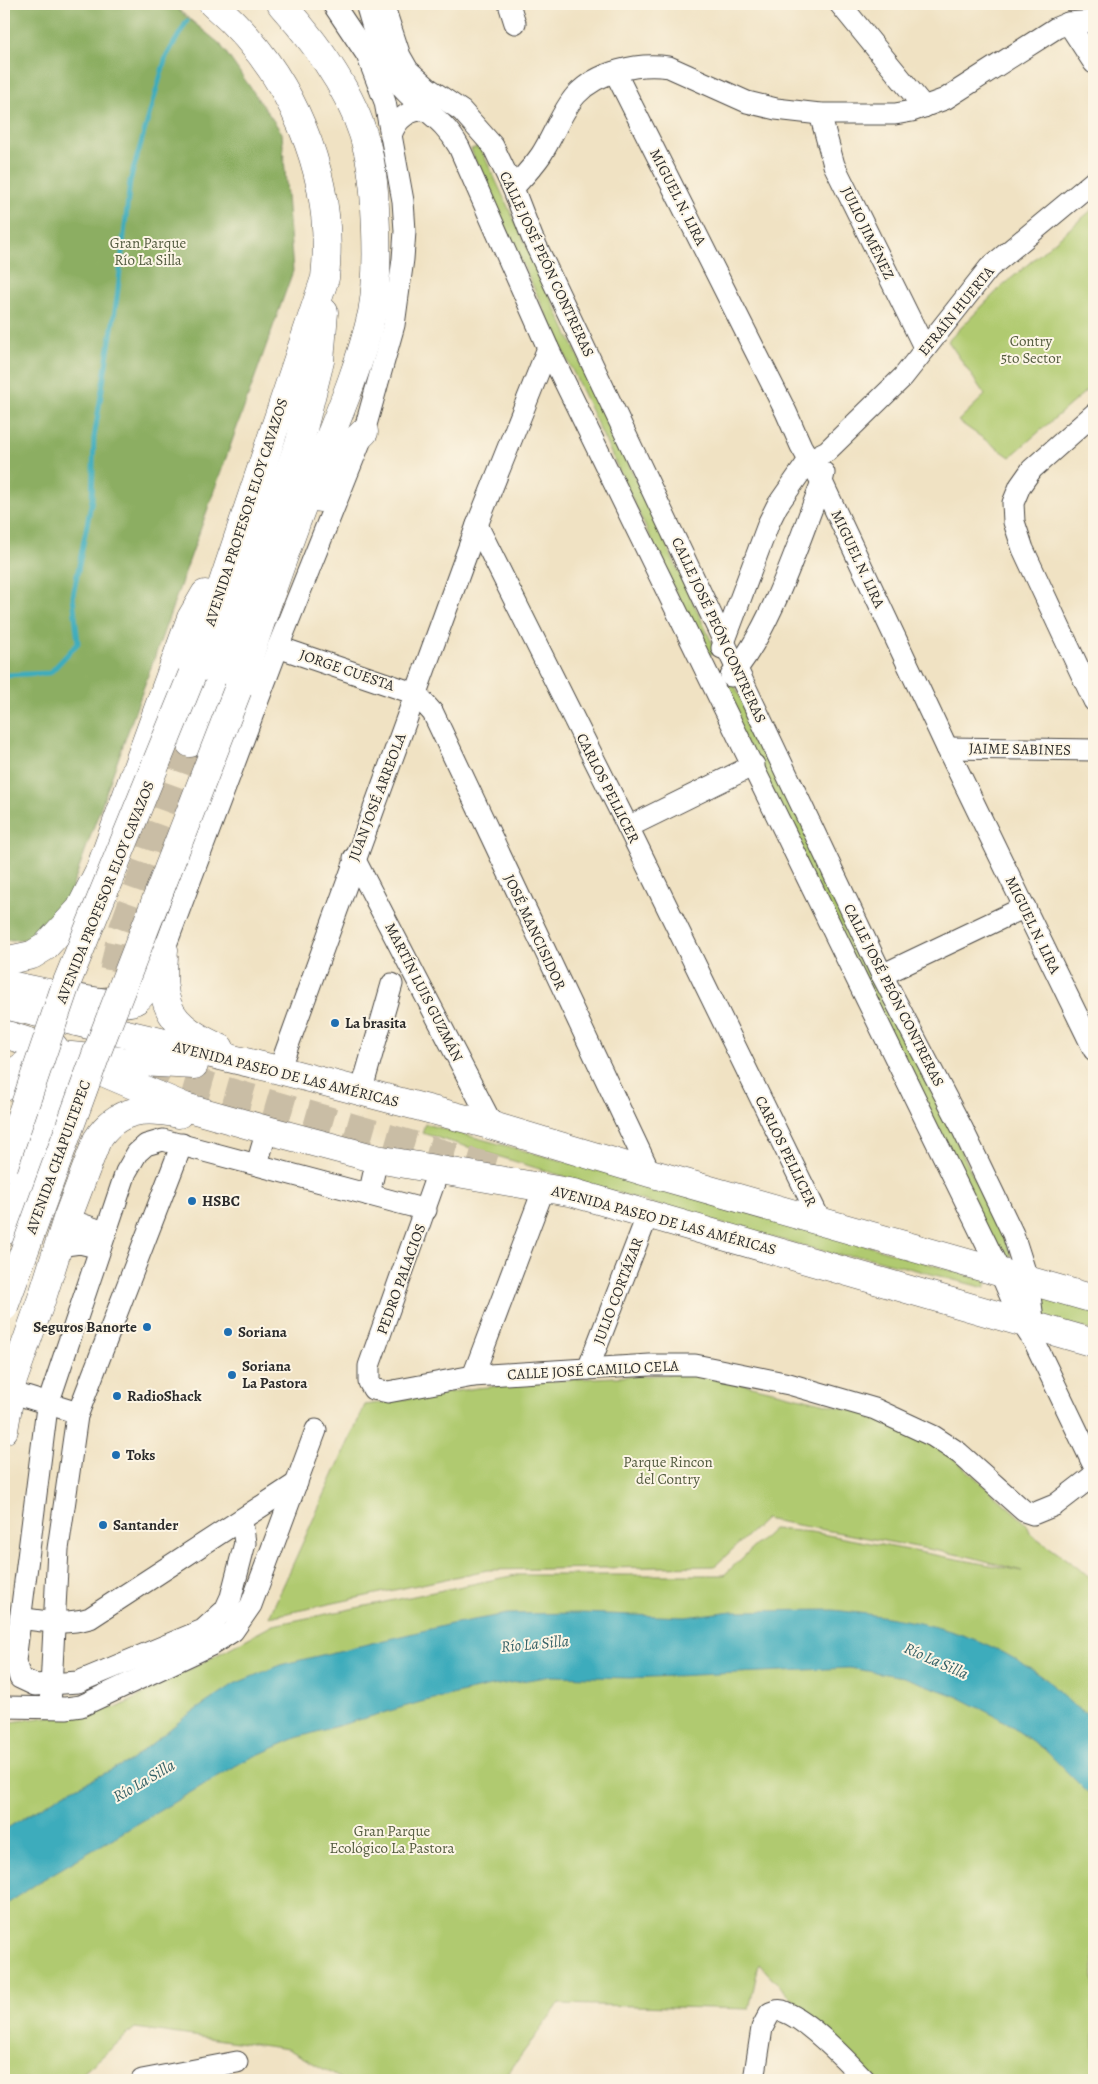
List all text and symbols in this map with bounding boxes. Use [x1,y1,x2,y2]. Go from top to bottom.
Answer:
street label: MIGUEL N. LIRA [645,145,711,249]
street label: CALLE JOSÉ PEÓN CONTRERAS [495,168,599,360]
street label: JULIO JIMÉNEZ [837,183,899,283]
park label: Gran Parque Río La Silla [110,233,187,270]
street label: EFRAÍN HUERTA [914,262,998,360]
park label: Contry 5to Sector [1001,331,1062,368]
street label: AVENIDA PROFESOR ELOY CAVAZOS [199,396,292,629]
street label: MIGUEL N. LIRA [827,507,890,611]
street label: CALLE JOSÉ PEÓN CONTRERAS [667,534,771,726]
street label: JORGE CUESTA [297,644,397,696]
street label: JUAN JOSÉ ARREOLA [343,730,411,864]
street label: CARLOS PELLICER [572,730,645,847]
street label: JAIME SABINES [969,738,1071,760]
street label: AVENIDA PROFESOR ELOY CAVAZOS [51,778,159,1007]
street label: JOSÉ MANCISIDOR [499,871,571,994]
street label: MIGUEL N. LIRA [1001,873,1065,977]
street label: CALLE JOSÉ PEÓN CONTRERAS [839,900,949,1090]
street label: MARTÍN LUIS GUZMÁN [380,919,468,1065]
place label: La brasita [345,1013,407,1033]
marker: La brasita [329,1017,341,1029]
street label: AVENIDA PASEO DE LAS AMÉRICAS [170,1036,401,1112]
street label: AVENIDA CHAPULTEPEC [20,1077,95,1238]
street label: CARLOS PELLICER [751,1092,822,1210]
street label: AVENIDA PASEO DE LAS AMÉRICAS [548,1180,779,1260]
place label: HSBC [202,1191,240,1211]
marker: HSBC [186,1195,198,1207]
street label: PEDRO PALACIOS [372,1221,430,1337]
street label: JULIO CORTÁZAR [588,1234,648,1347]
place label: Seguros Banorte [33,1317,137,1337]
marker: Seguros Banorte [141,1321,153,1333]
place label: Soriana [238,1322,288,1342]
marker: Soriana [222,1326,234,1338]
place label: Soriana La Pastora [242,1356,308,1393]
street label: CALLE JOSÉ CAMILO CELA [507,1356,680,1384]
marker: Soriana La Pastora [226,1369,238,1381]
place label: RadioShack [127,1386,202,1406]
marker: RadioShack [111,1390,123,1402]
place label: Toks [126,1445,155,1465]
marker: Toks [110,1449,122,1461]
park label: Parque Rincon del Contry [623,1452,713,1489]
place label: Santander [113,1515,178,1535]
marker: Santander [97,1519,109,1531]
water label: Río La Silla [500,1630,570,1658]
water label: Río La Silla [900,1637,972,1685]
water label: Río La Silla [109,1754,179,1808]
park label: Gran Parque Ecológico La Pastora [329,1821,455,1858]

